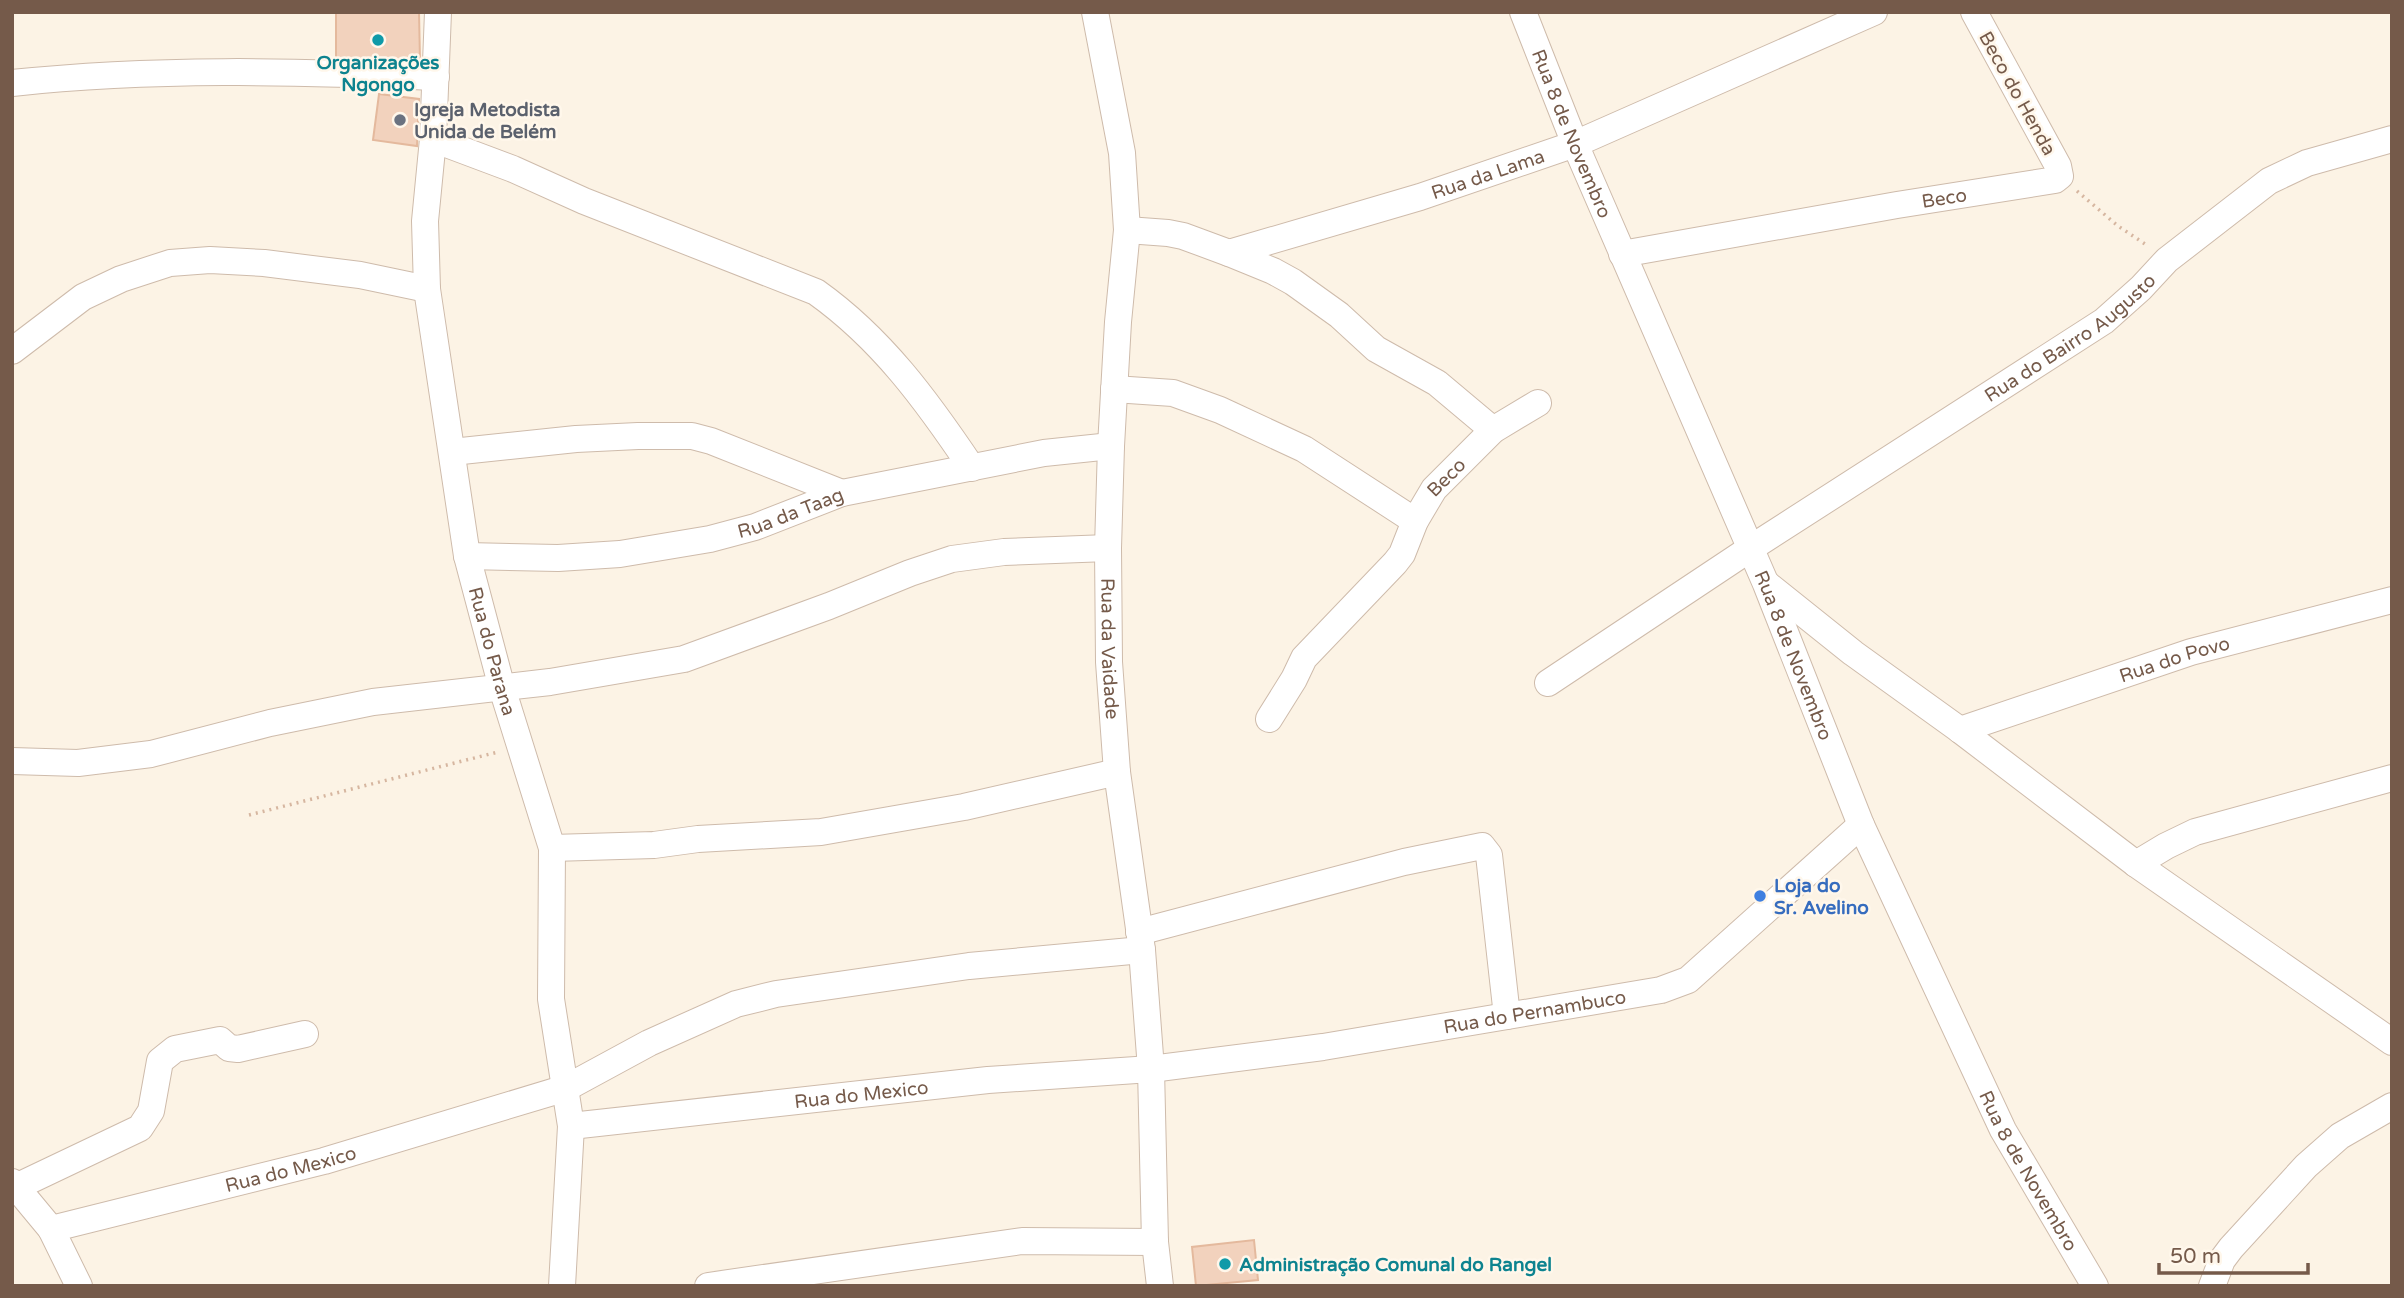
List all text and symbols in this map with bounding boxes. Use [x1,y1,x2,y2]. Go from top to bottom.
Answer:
street label: Beco do Henda [1974,28,2060,159]
marker: Organizações Ngongo [370,32,386,48]
street label: Rua 8 de Novembro [1527,46,1616,222]
place label: Organizações Ngongo [317,52,439,97]
place label: Igreja Metodista Unida de Belém [414,99,561,143]
marker: Igreja Metodista Unida de Belém [392,112,408,128]
street label: Rua da Lama [1429,145,1547,204]
street label: Beco [1920,184,1968,213]
street label: Rua do Bairro Augusto [1981,270,2160,407]
street label: Beco [1423,454,1471,502]
street label: Rua da Taag [735,483,847,543]
street label: Rua 8 de Novembro [1750,567,1836,743]
street label: Rua da Vaidade [1096,578,1123,720]
street label: Rua do Parana [464,585,520,718]
street label: Rua do Povo [2117,632,2232,687]
place label: Loja do Sr. Avelino [1774,875,1869,919]
marker: Loja do Sr. Avelino [1752,888,1768,904]
street label: Rua do Pernambuco [1442,986,1628,1038]
street label: Rua do Mexico [793,1077,929,1113]
street label: Rua 8 de Novembro [1974,1087,2082,1255]
street label: Rua do Mexico [223,1142,359,1197]
scale bar [2159,1232,2308,1276]
text: 50 m [2170,1244,2221,1269]
place label: Administração Comunal do Rangel [1239,1254,1552,1277]
marker: Administração Comunal do Rangel [1217,1256,1233,1272]

